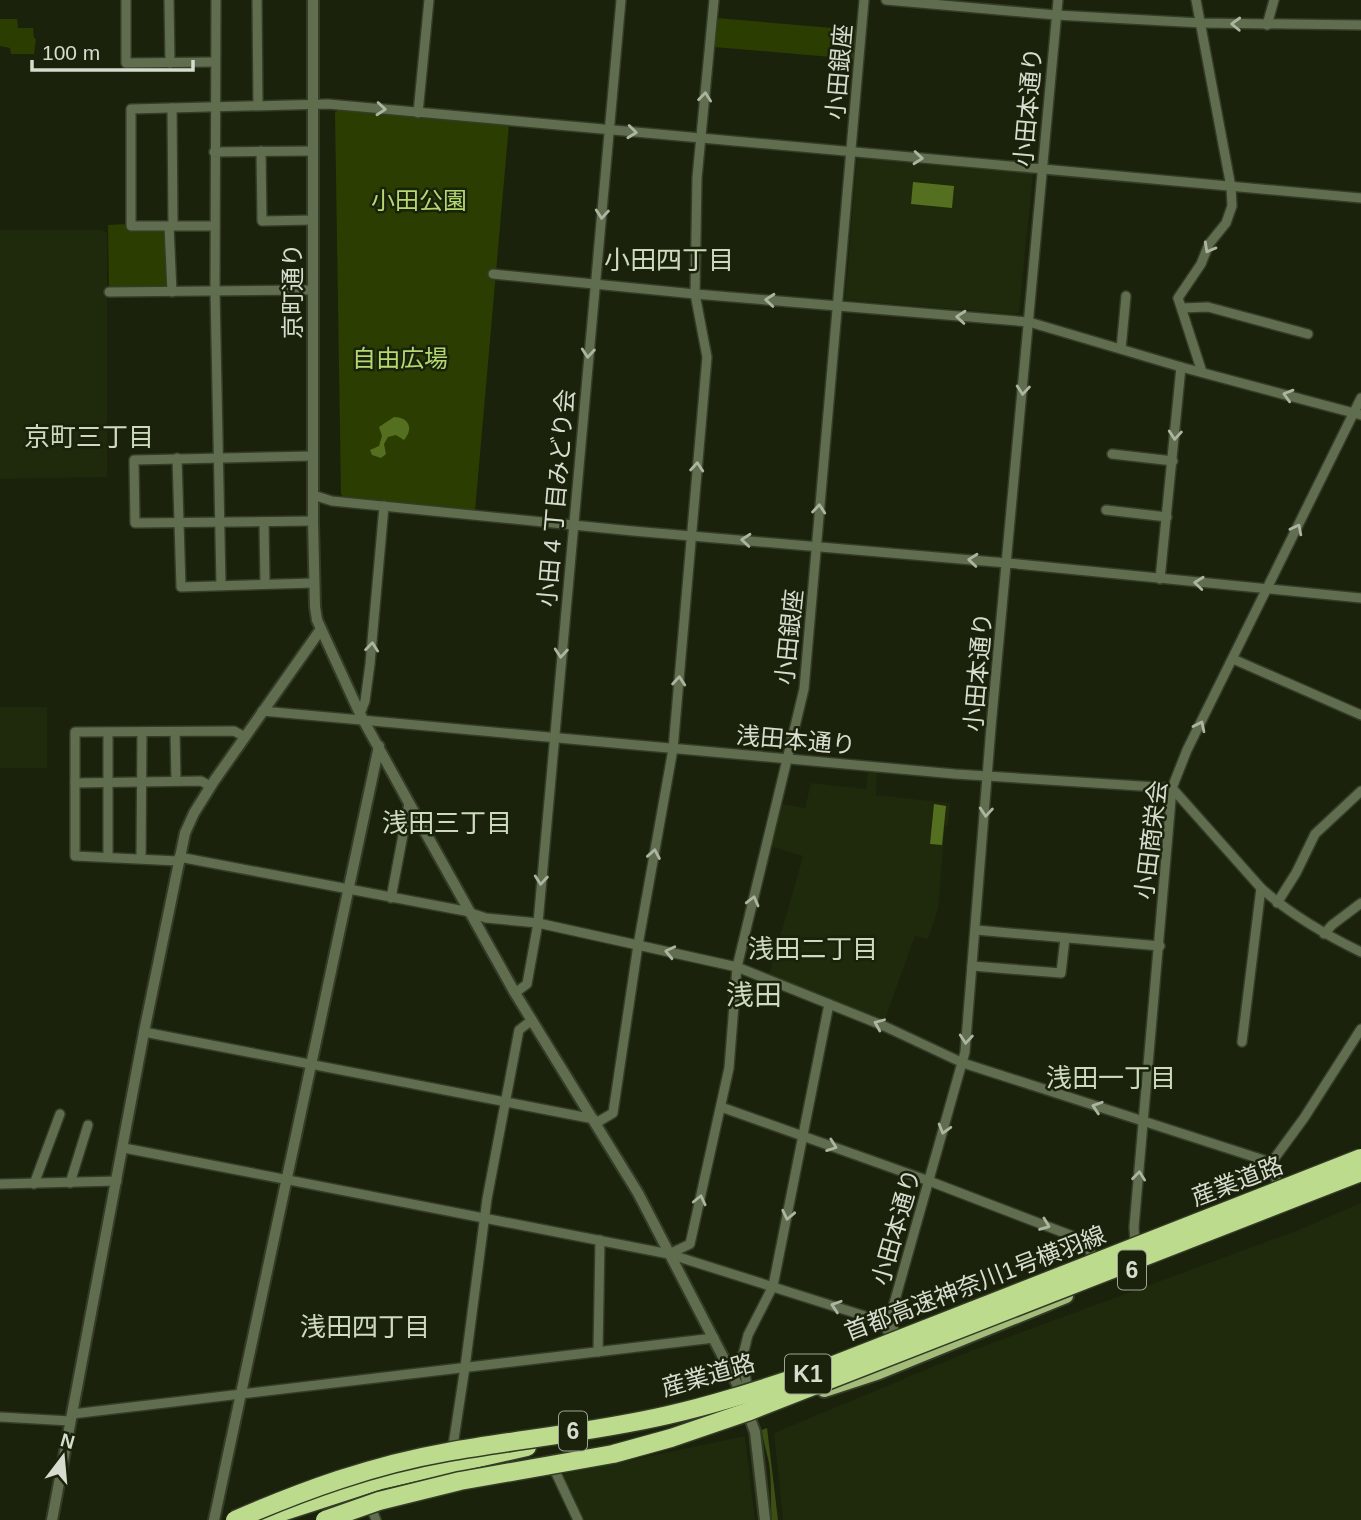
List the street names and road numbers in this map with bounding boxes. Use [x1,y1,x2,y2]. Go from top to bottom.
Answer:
street label: 小田銀座 [821,23,857,121]
street label: 小田本通り [1009,46,1047,168]
street label: 京町通り [279,243,306,339]
street label: 小田 4 丁目みどり会 [533,388,579,608]
street label: 小田銀座 [771,588,807,686]
street label: 小田本通り [959,611,997,733]
street label: 浅田本通り [735,721,857,759]
street label: 小田商栄会 [1130,779,1172,901]
street label: 産業道路 [1187,1151,1287,1211]
street label: 小田本通り [866,1166,926,1288]
street label: 首都高速神奈川1号横羽線 [841,1221,1109,1345]
road number: 6 [1118,1250,1146,1289]
street label: 産業道路 [658,1349,758,1401]
road number: K1 [785,1354,831,1394]
road number: 6 [559,1412,587,1450]

